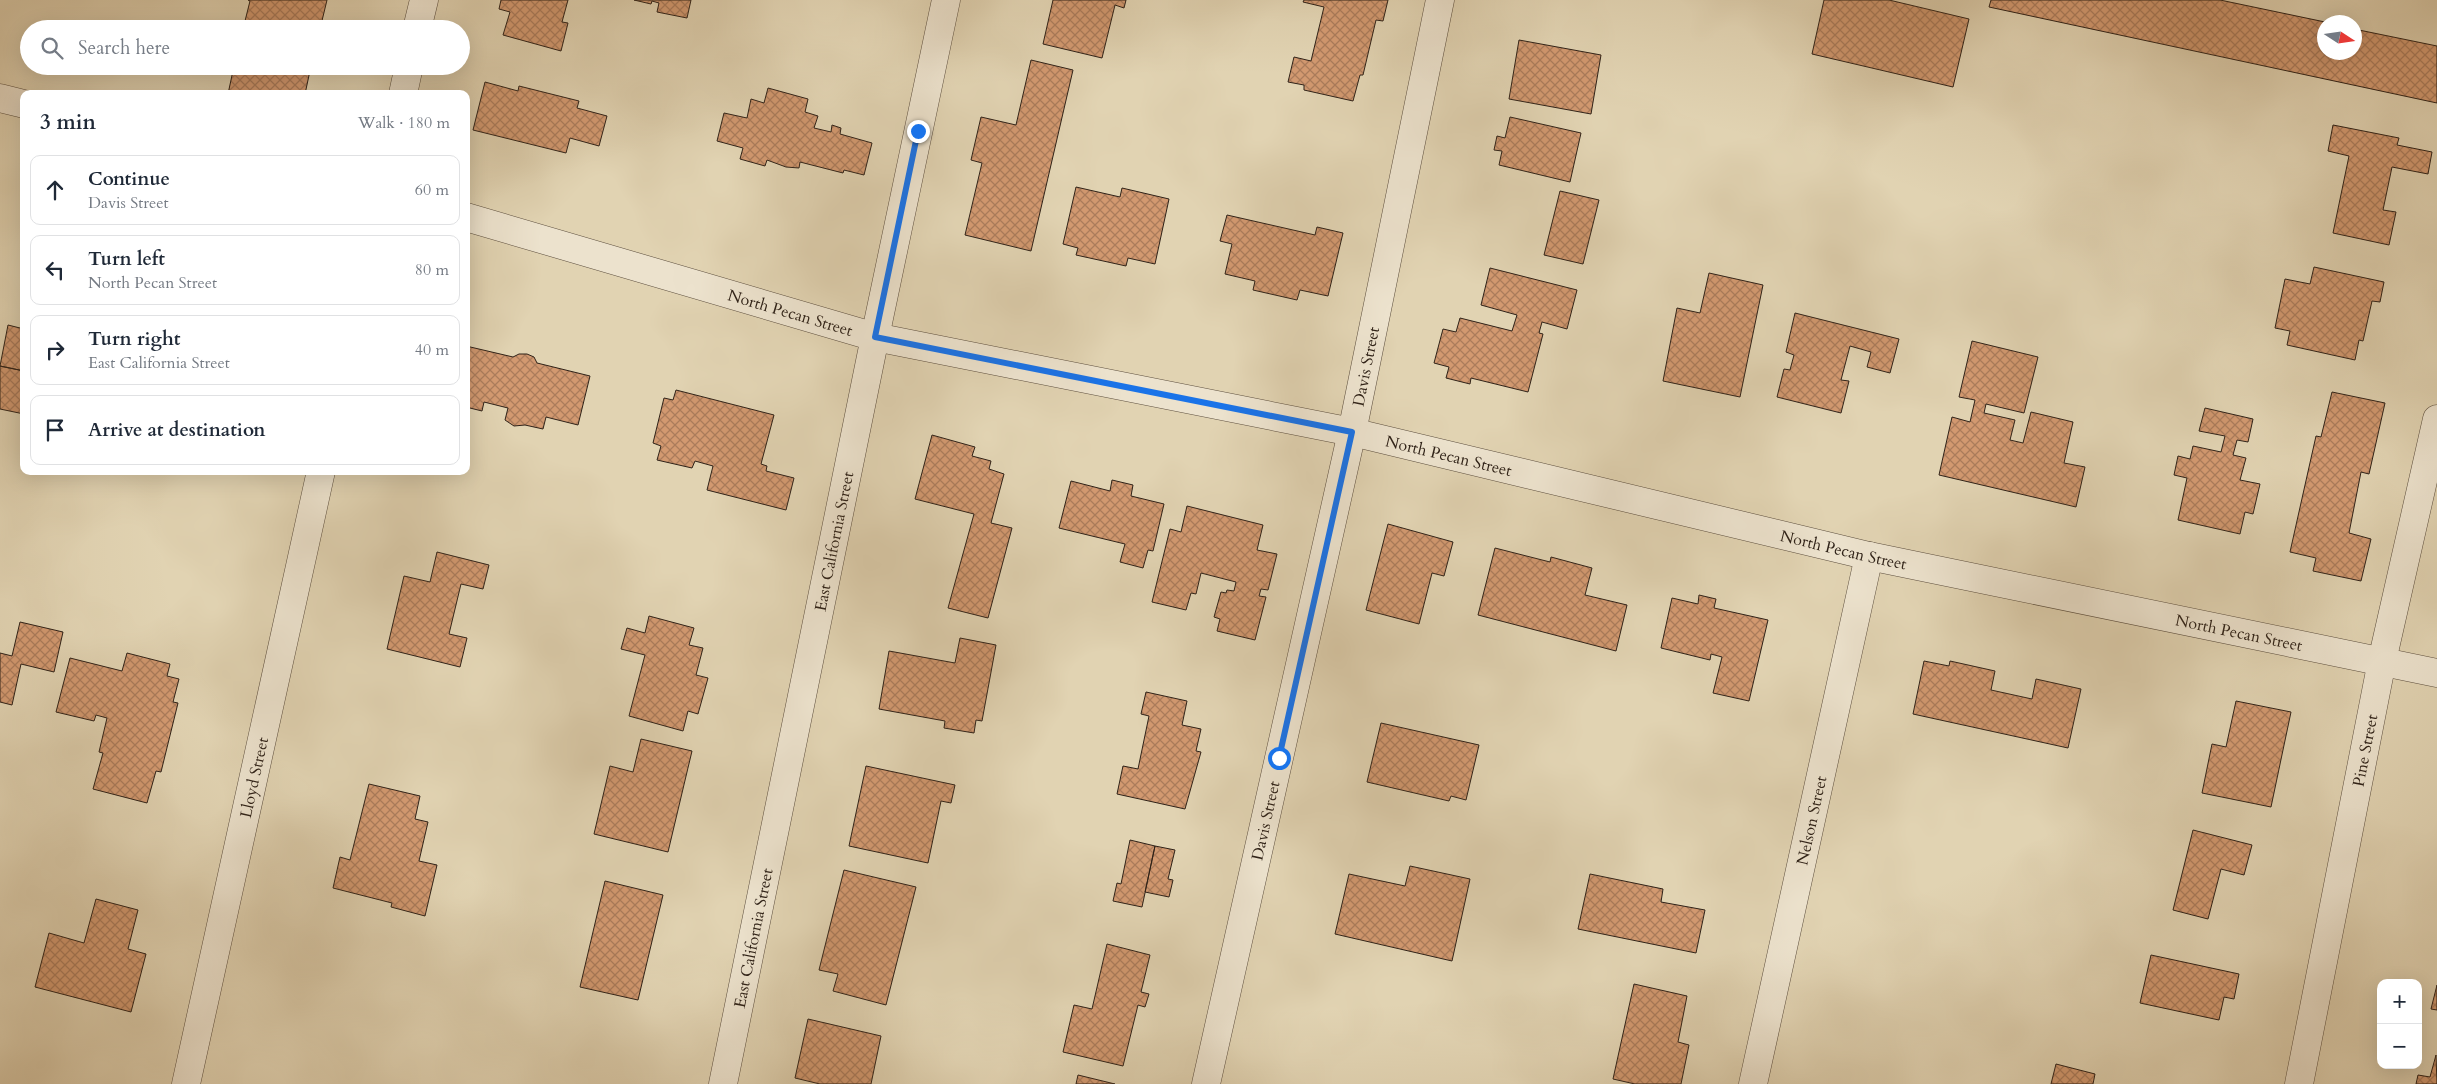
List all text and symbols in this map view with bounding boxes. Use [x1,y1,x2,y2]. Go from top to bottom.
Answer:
north arrow [2317,15,2362,60]
search box [20,20,470,75]
icon: search [38,34,66,62]
text: Search here [78,35,170,61]
text: 3 min [40,108,96,137]
text: Walk · 180 m [358,112,450,134]
route end [907,120,930,143]
text: Continue [88,166,170,192]
icon: ahead [41,176,69,204]
text: 60 m [415,179,449,201]
text: Davis Street [88,192,169,214]
text: Turn left [88,246,165,272]
icon: left [41,256,69,284]
text: 80 m [415,259,449,281]
text: North Pecan Street [88,272,217,294]
street label: North Pecan Street [725,284,855,342]
street label: Davis Street [1347,325,1385,408]
text: Turn right [88,326,180,352]
icon: right [41,336,69,364]
text: 40 m [415,339,449,361]
text: East California Street [88,352,230,374]
icon: arrive [41,416,69,444]
text: Arrive at destination [88,417,265,443]
street label: North Pecan Street [1383,430,1514,482]
street label: East California Street [810,470,859,613]
street label: North Pecan Street [1778,525,1909,575]
street label: North Pecan Street [2173,609,2304,657]
street label: Pine Street [2348,713,2383,789]
street label: Lloyd Street [235,735,274,820]
route start [1268,747,1291,770]
street label: Nelson Street [1791,774,1832,867]
street label: Davis Street [1246,779,1286,863]
street label: East California Street [729,866,779,1010]
map controls [2377,979,2422,1069]
button: + [2377,979,2422,1024]
button: − [2377,1024,2422,1069]

